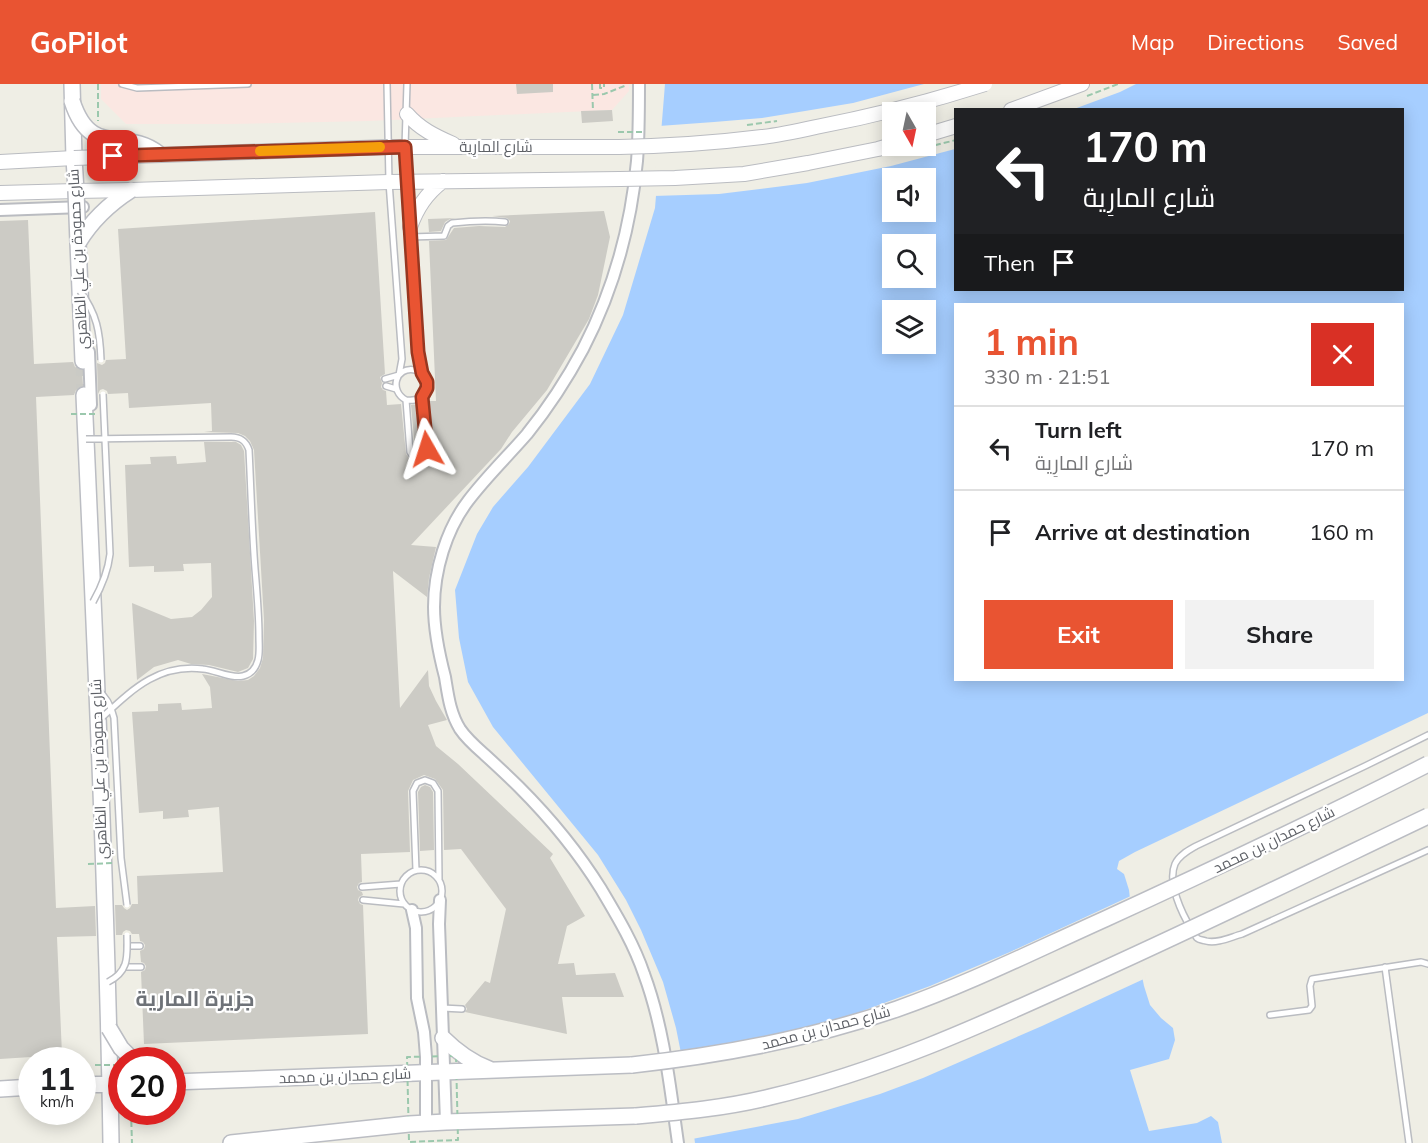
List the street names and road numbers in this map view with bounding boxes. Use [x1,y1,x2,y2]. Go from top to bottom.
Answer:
street label: شارع المارِية [459,137,533,158]
street label: شارع حمودة بن علي الظاهري [63,168,95,350]
street label: شارع حمودة بن علي الظاهري [86,678,114,860]
street label: شارع حمدان بن محمد [1210,802,1338,879]
street label: شارع حمدان بن محمد [759,1001,893,1056]
street label: شارع حمدان بن محمد [278,1064,412,1089]

